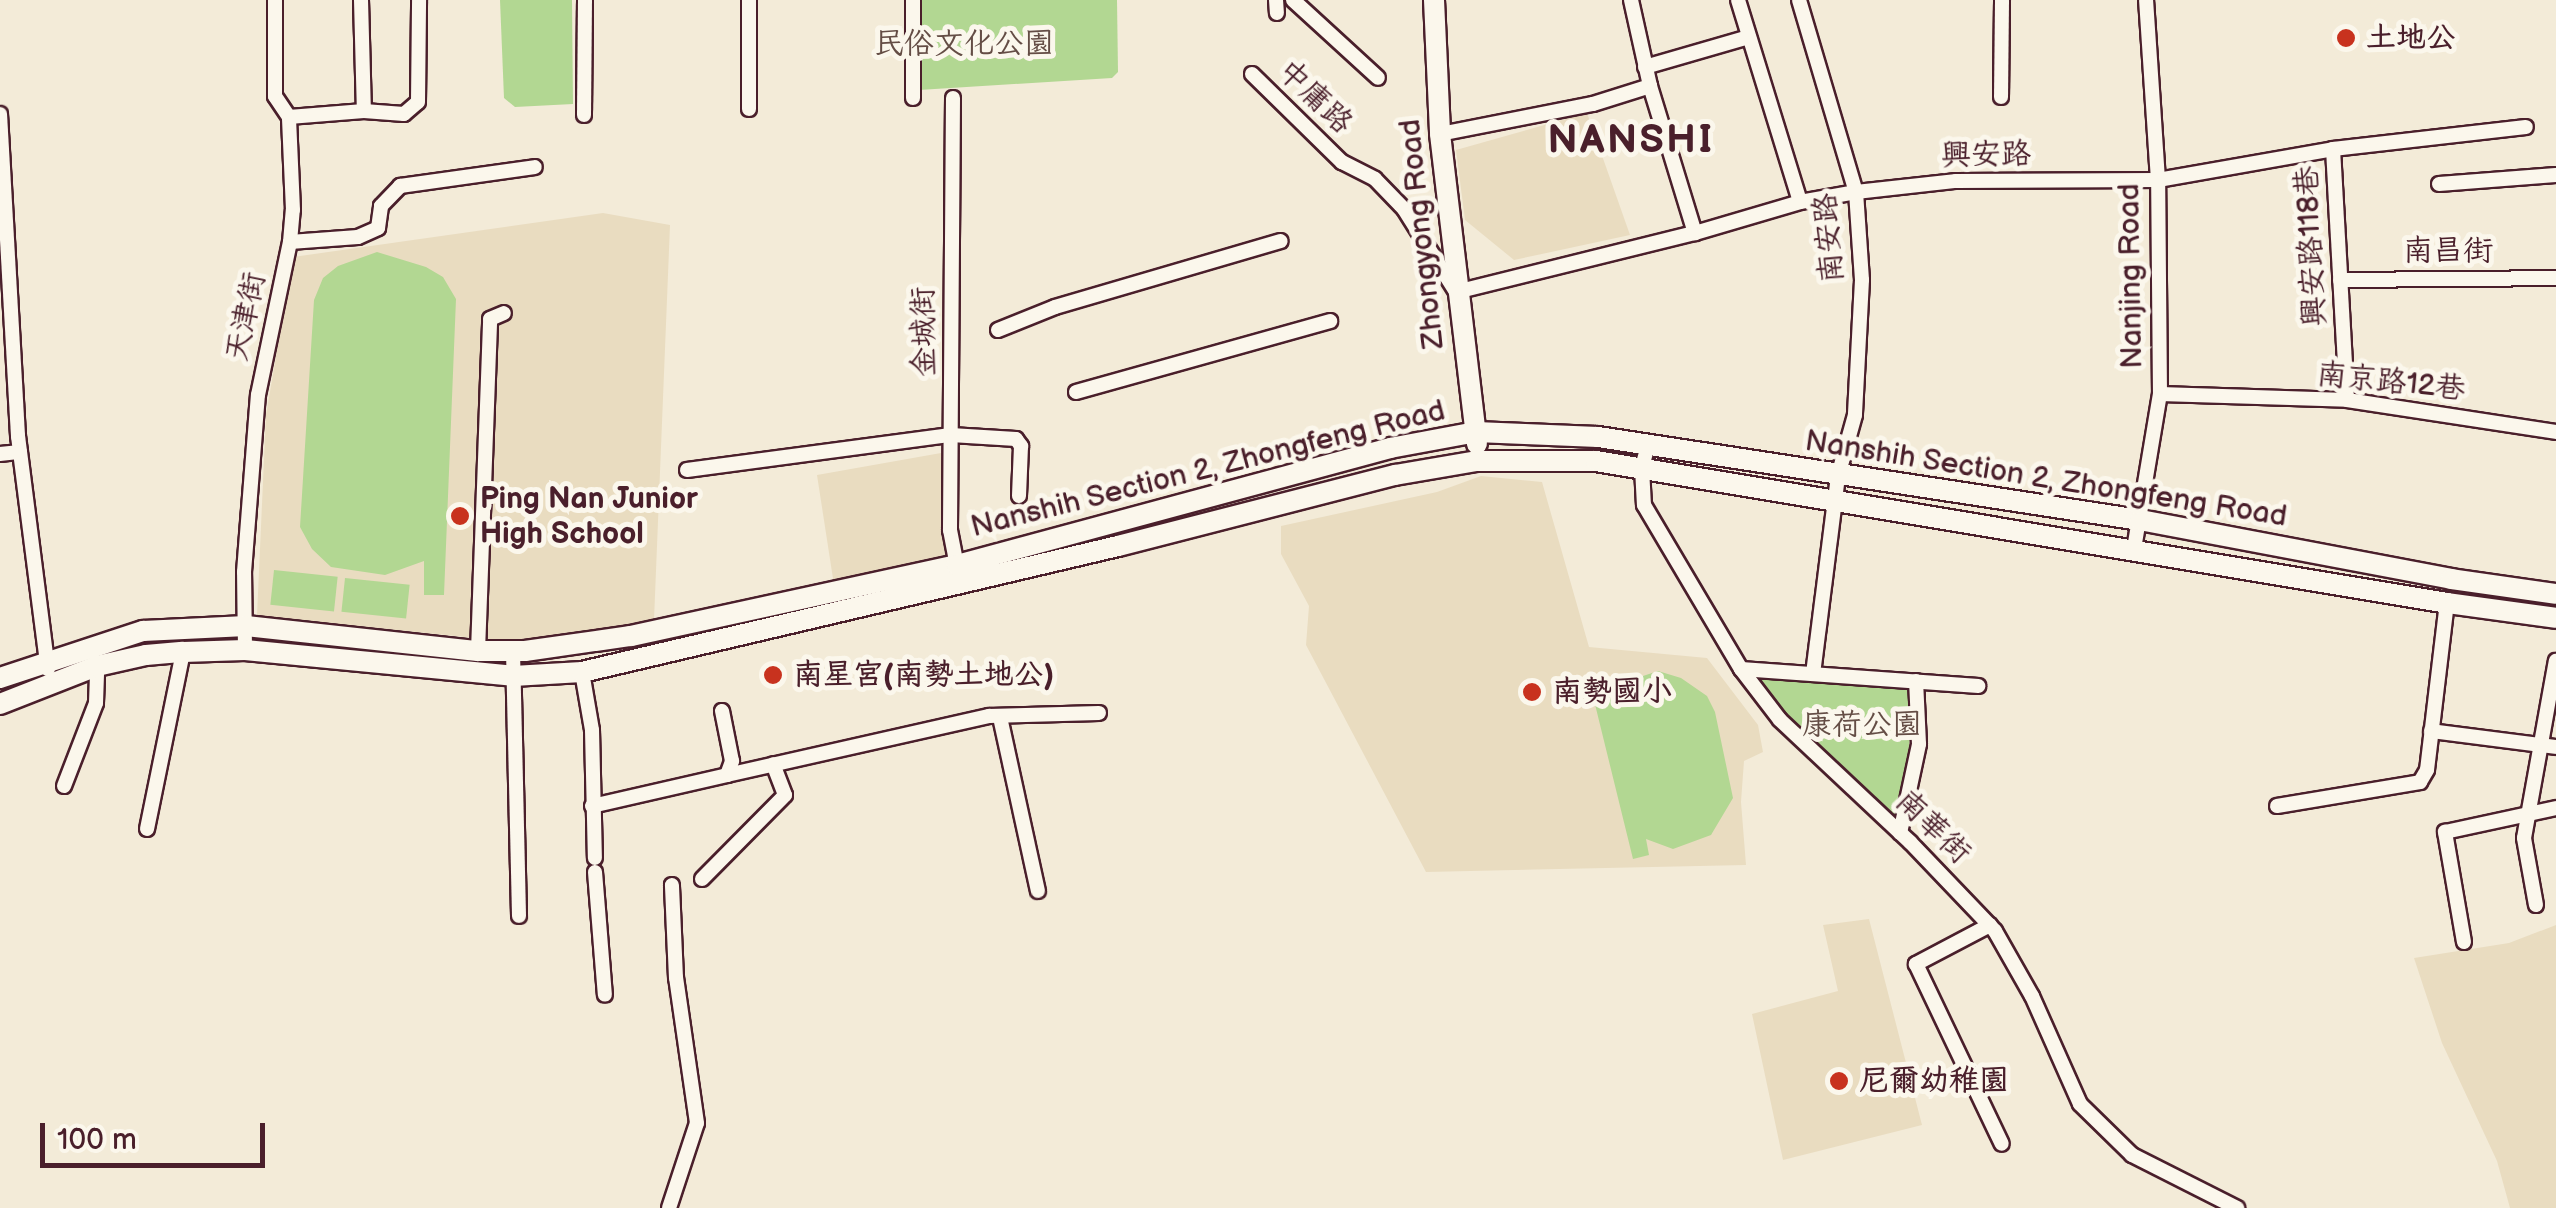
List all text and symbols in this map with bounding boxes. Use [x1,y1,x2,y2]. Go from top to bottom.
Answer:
place label: 土地公 [2366,20,2456,56]
park label: 民俗文化公園 [874,26,1054,62]
marker: 土地公 [2335,27,2357,49]
street label: 中庸路 [1270,53,1360,141]
district label: NANSHI [1547,116,1715,164]
street label: Zhongyong Road [1392,117,1452,351]
street label: 興安路 [1941,136,2031,174]
street label: 興安路118巷 [2289,165,2333,327]
street label: Nanjing Road [2111,183,2151,369]
street label: 南安路 [1807,192,1851,284]
street label: 南昌街 [2403,233,2493,269]
street label: 天津街 [219,269,273,365]
street label: 金城街 [905,287,943,377]
street label: 南京路12巷 [2315,356,2467,408]
street label: Nanshih Section 2, Zhongfeng Road [967,392,1449,546]
street label: Nanshih Section 2, Zhongfeng Road [1802,423,2290,535]
place label: Ping Nan Junior High School [480,481,698,552]
marker: Ping Nan Junior High School [449,505,471,527]
place label: 南星宮(南勢土地公) [793,657,1054,693]
marker: 南星宮(南勢土地公) [762,664,784,686]
place label: 南勢國小 [1552,674,1672,710]
marker: 南勢國小 [1521,681,1543,703]
park label: 康荷公園 [1802,707,1922,743]
street label: 南華街 [1888,783,1978,871]
place label: 尼爾幼稚園 [1859,1063,2009,1099]
marker: 尼爾幼稚園 [1828,1070,1850,1092]
scale bar [45,1103,270,1165]
text: 100 m [57,1122,137,1158]

